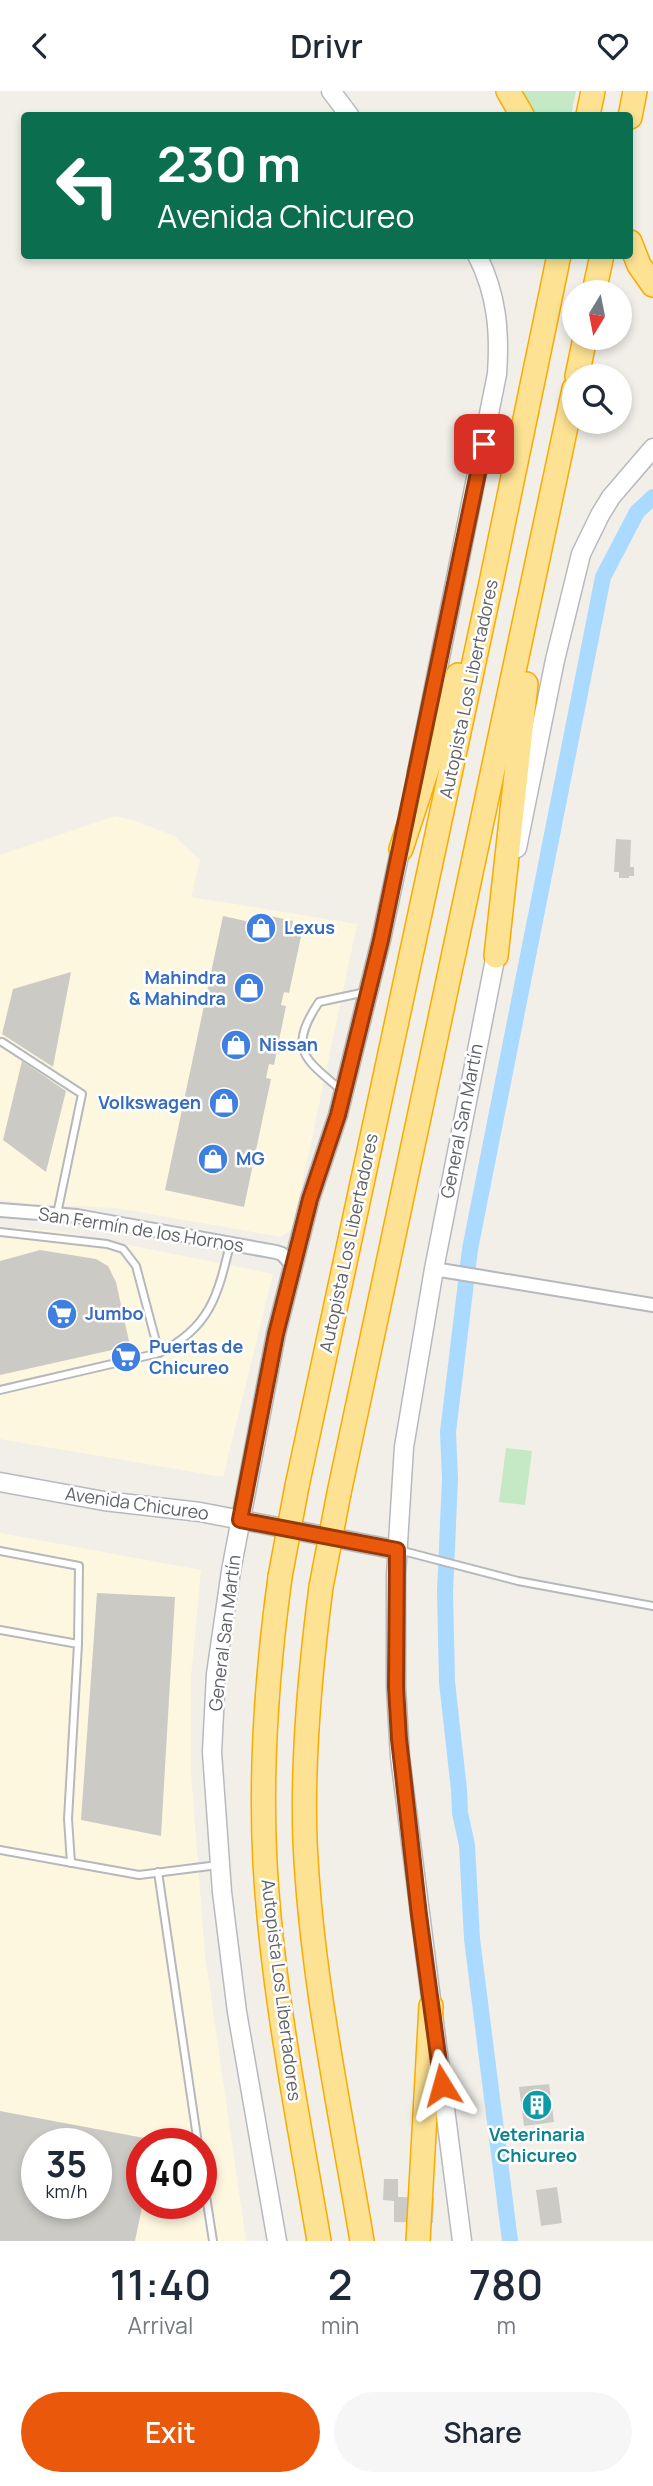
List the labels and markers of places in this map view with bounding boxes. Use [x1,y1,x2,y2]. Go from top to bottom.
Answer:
pin [454,414,514,474]
shop icon: Lexus [244,911,278,945]
place label: Lexus [284,915,335,939]
place label: Mahindra & Mahindra [129,965,226,1010]
shop icon: Mahindra & Mahindra [232,971,266,1005]
shop icon: Nissan [219,1028,253,1062]
place label: Nissan [259,1032,318,1056]
shop icon: Volkswagen [207,1086,241,1120]
place label: Volkswagen [98,1090,201,1114]
shop icon: MG [196,1142,230,1176]
place label: MG [236,1146,265,1170]
supermarket icon: Jumbo [45,1297,79,1331]
place label: Jumbo [85,1301,144,1325]
place label: Puertas de Chicureo [149,1334,243,1379]
supermarket icon: Puertas de Chicureo [109,1340,143,1374]
building icon: Veterinaria Chicureo [520,2088,554,2122]
place label: Veterinaria Chicureo [489,2122,585,2167]

